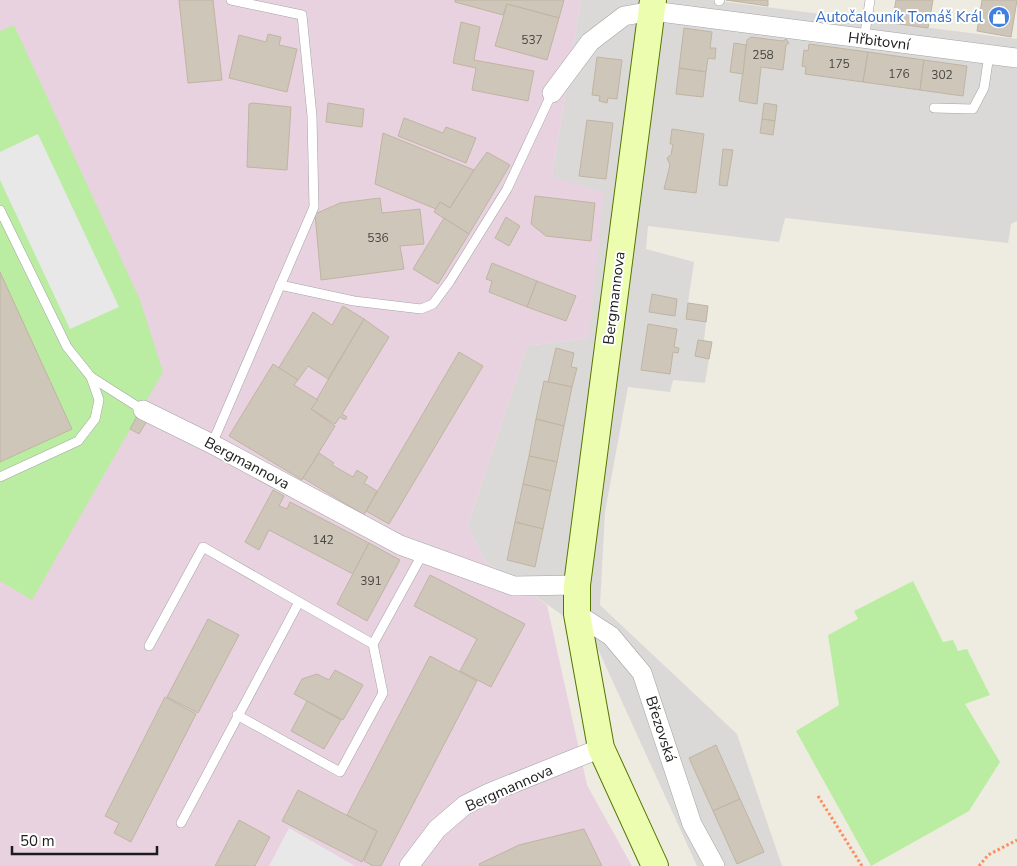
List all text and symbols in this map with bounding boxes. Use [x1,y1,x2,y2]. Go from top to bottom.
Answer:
shop icon: Autočalouník Tomáš Král [987,5,1011,29]
place label: Autočalouník Tomáš Král [815,7,984,27]
street label: Hřbitovní [847,27,913,55]
house number: 537 [521,32,543,48]
house number: 258 [752,47,774,63]
house number: 175 [828,56,850,72]
house number: 176 [888,66,910,82]
house number: 302 [931,67,953,83]
house number: 536 [367,230,389,246]
street label: Bergmannova [598,250,630,346]
street label: Bergmannova [201,432,293,494]
house number: 142 [312,532,334,548]
house number: 391 [360,573,382,589]
street label: Březovská [641,693,681,765]
street label: Bergmannova [462,760,556,816]
scale bar [12,824,158,856]
text: 50 m [20,831,55,851]

